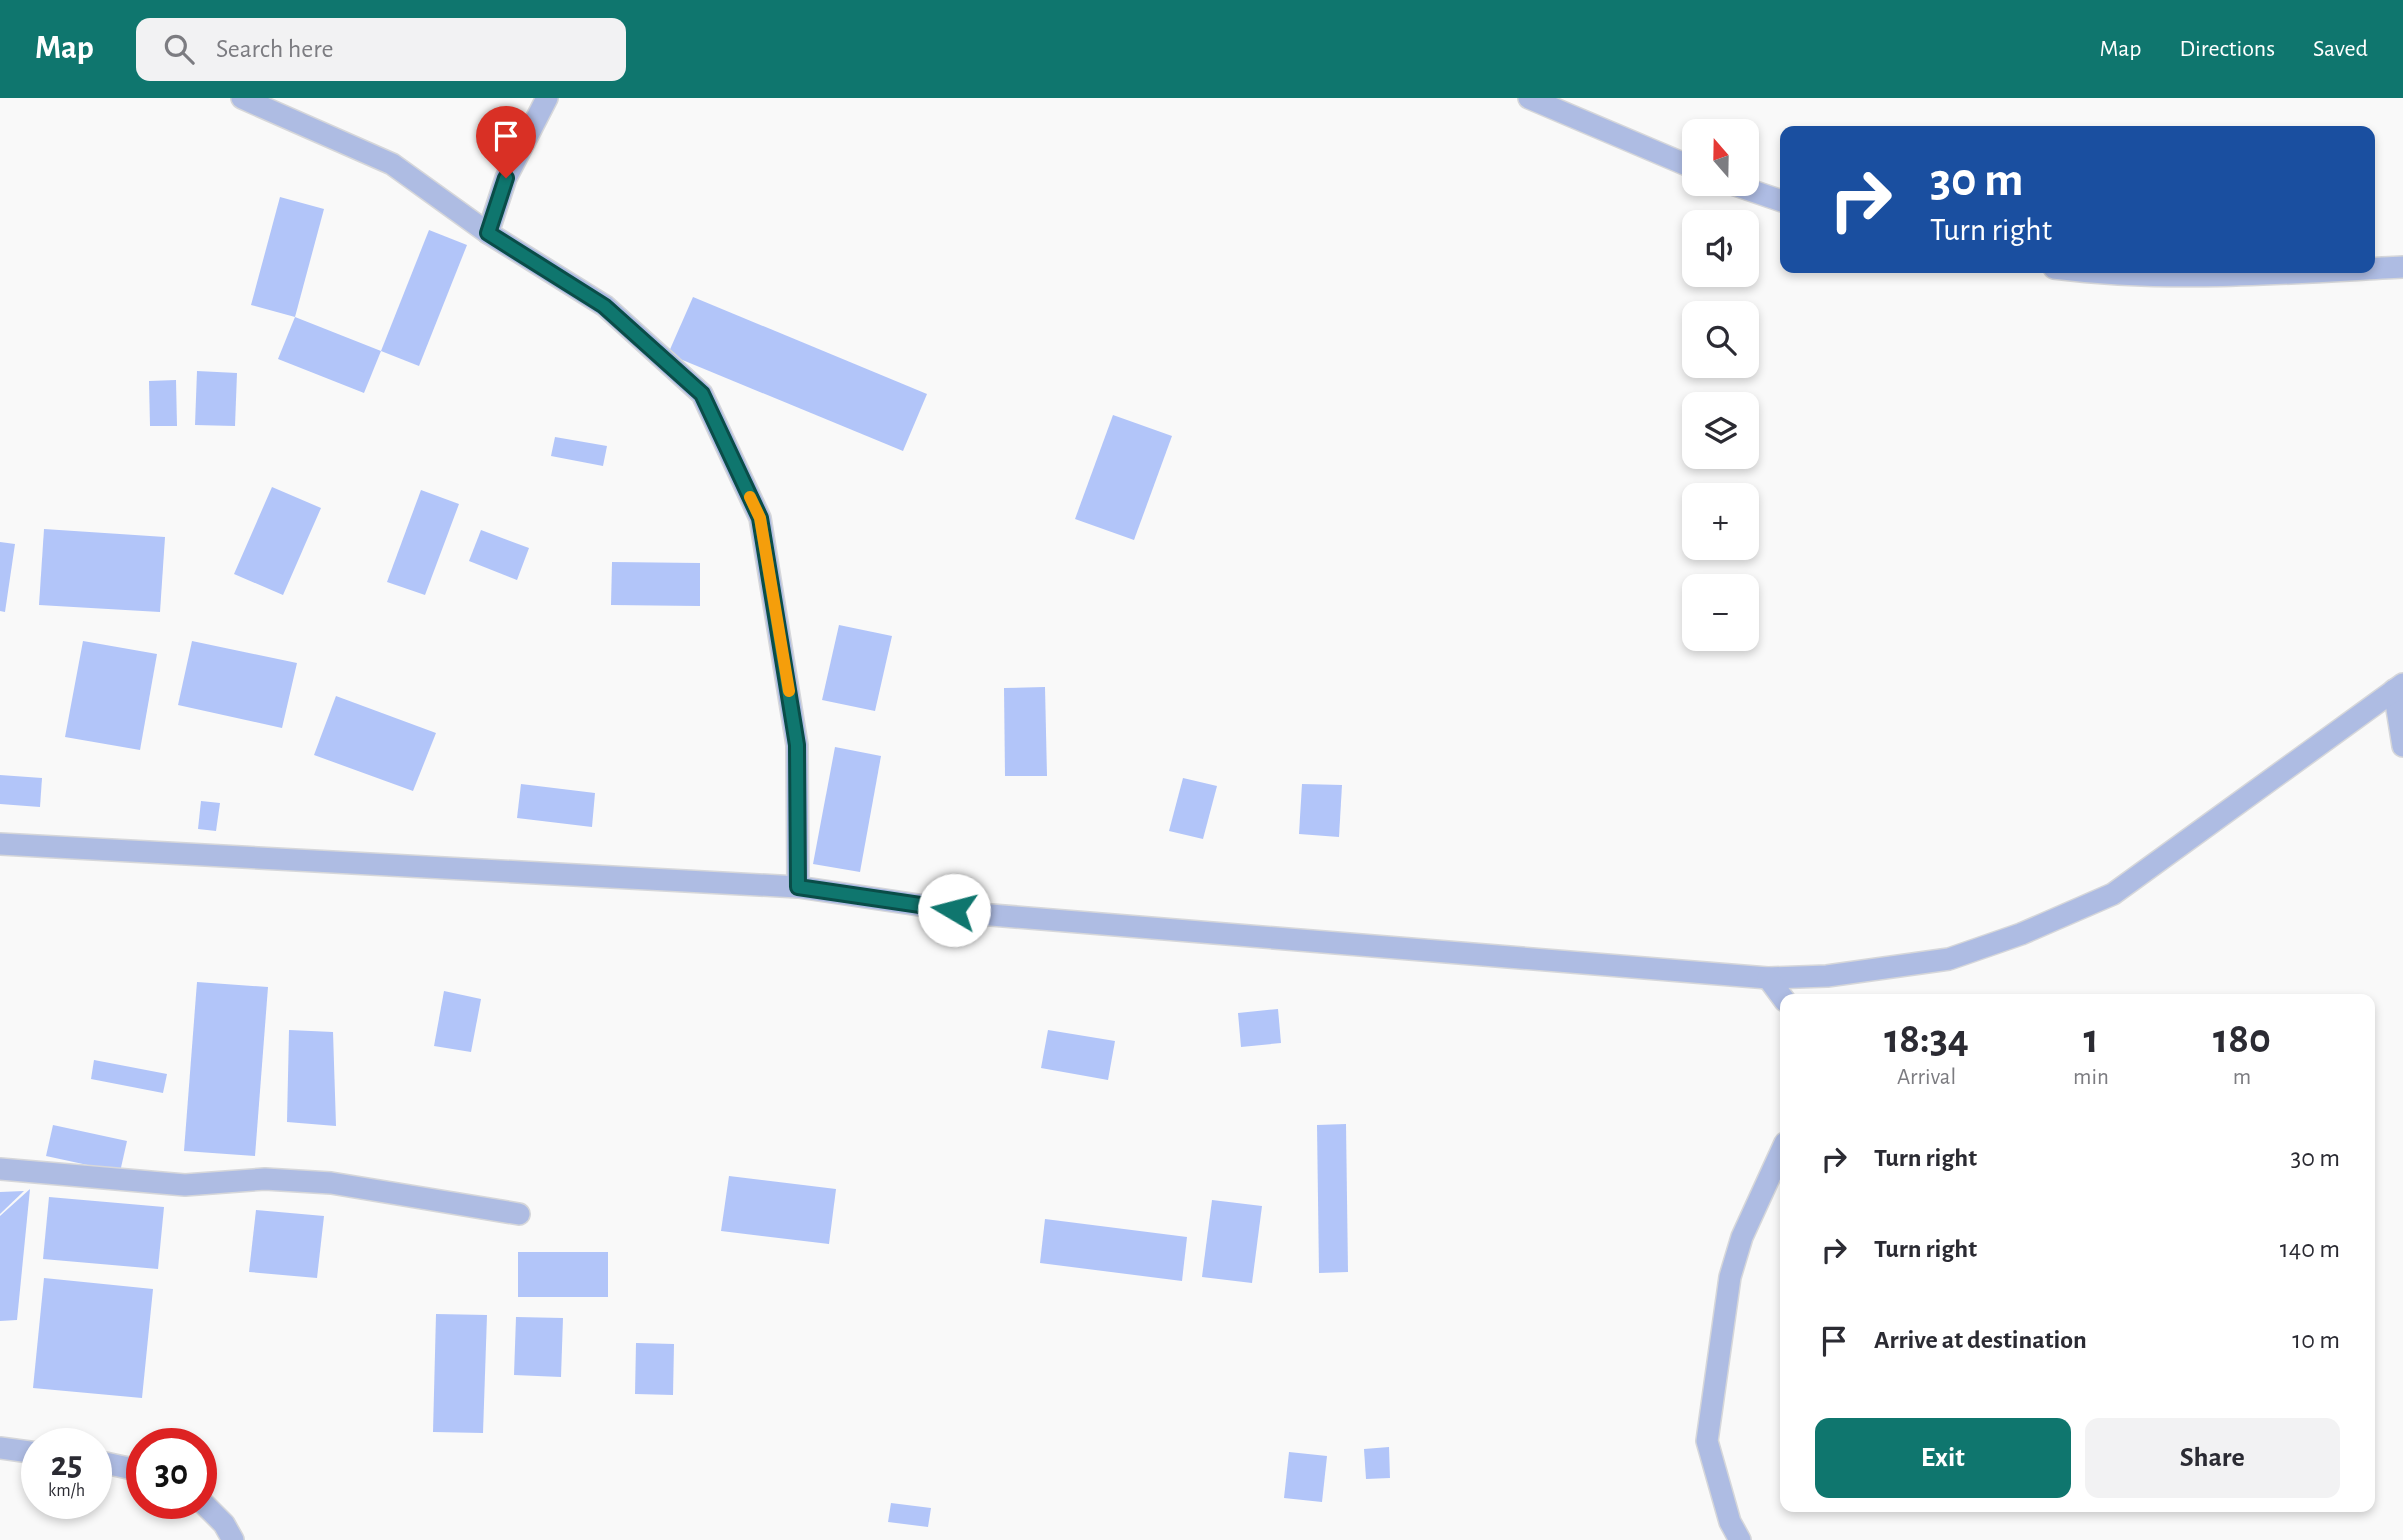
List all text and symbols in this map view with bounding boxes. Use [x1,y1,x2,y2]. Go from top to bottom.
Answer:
search box [136,18,626,81]
icon: search [160,30,198,68]
text: Map [35,32,94,65]
text: Search here [216,36,334,62]
text: Map [2099,37,2141,61]
text: Directions [2179,37,2275,61]
text: Saved [2313,37,2368,61]
pin [476,106,536,178]
icon: arrive [487,117,525,155]
north arrow [1682,119,1759,196]
map controls [1682,119,1759,651]
icon: right [1815,154,1906,245]
text: 30 m [1930,156,2024,205]
button: sound [1682,210,1759,287]
text: Turn right [1930,214,2052,246]
button: search [1682,301,1759,378]
button: layers [1682,392,1759,469]
button: + [1682,483,1759,560]
button: − [1682,574,1759,651]
position arrow [917,873,991,947]
text: 18:34 [1884,1018,1969,1060]
text: 1 [2083,1018,2099,1060]
text: 180 [2213,1018,2271,1060]
text: Arrival [1897,1066,1956,1089]
text: min [2073,1066,2109,1089]
text: m [2233,1066,2251,1089]
icon: right [1815,1140,1853,1178]
text: Turn right [1874,1145,1977,1171]
text: 30 m [2290,1145,2340,1171]
icon: right [1815,1231,1853,1269]
text: Turn right [1874,1236,1977,1262]
text: 140 m [2280,1236,2340,1262]
icon: arrive [1815,1322,1853,1360]
text: Arrive at destination [1874,1327,2087,1353]
text: 10 m [2292,1327,2340,1353]
button: Exit [1815,1418,2071,1498]
button: Share [2085,1418,2340,1498]
speed limit sign: 30 [126,1428,217,1519]
text: 25 [51,1447,82,1482]
text: km/h [48,1482,85,1500]

